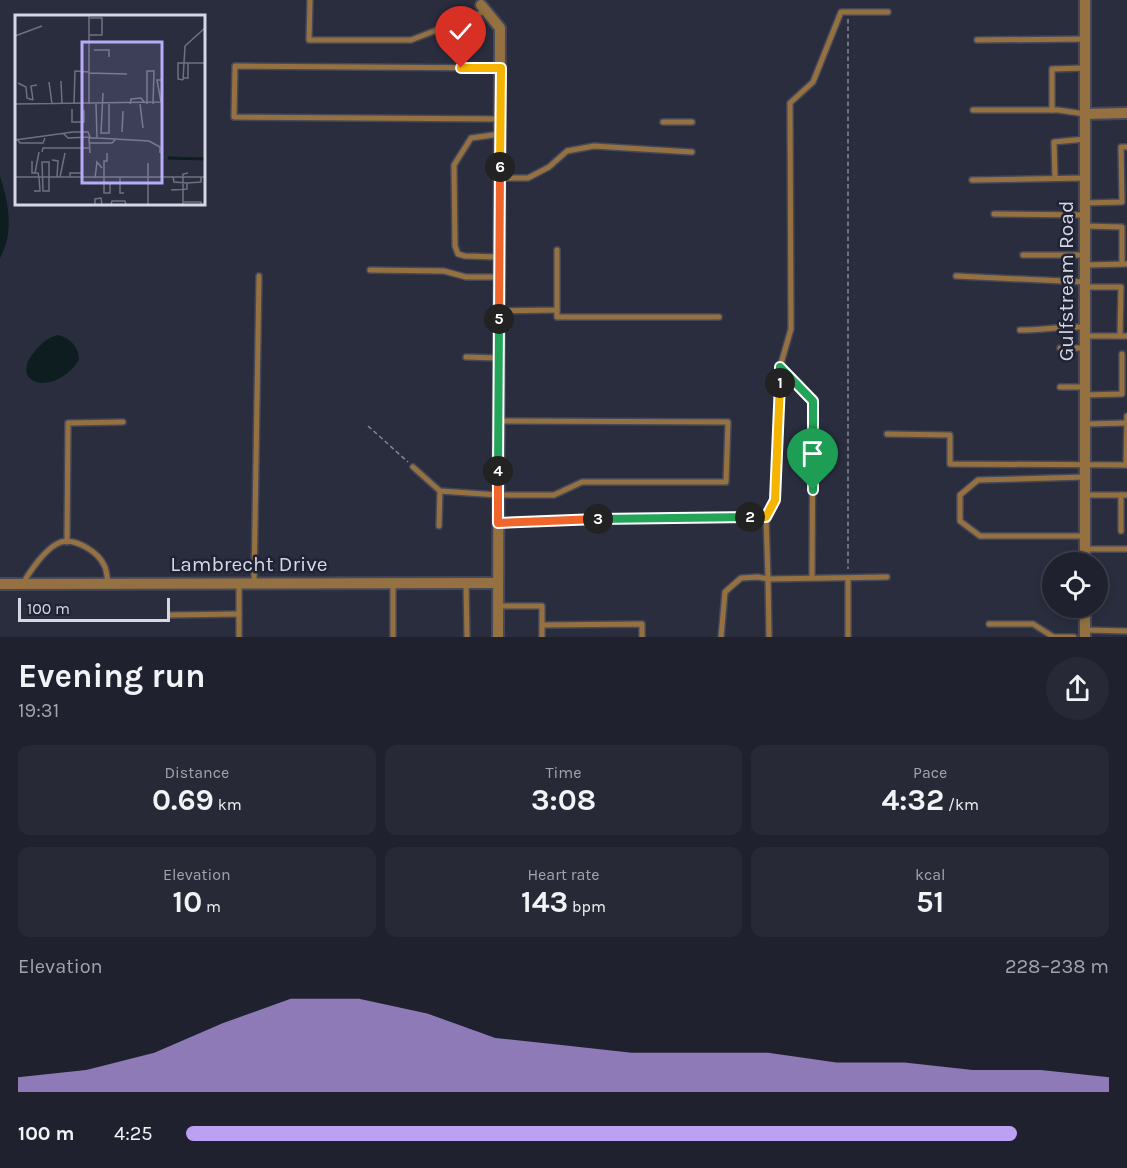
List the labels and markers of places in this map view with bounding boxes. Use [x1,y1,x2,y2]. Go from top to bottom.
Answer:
pin [435,6,486,68]
pin: 6 [485,152,515,182]
pin: 5 [484,304,514,334]
pin: 1 [765,368,795,398]
pin [787,428,838,490]
pin: 4 [483,456,513,486]
pin: 2 [735,502,765,532]
pin: 3 [583,504,613,534]

